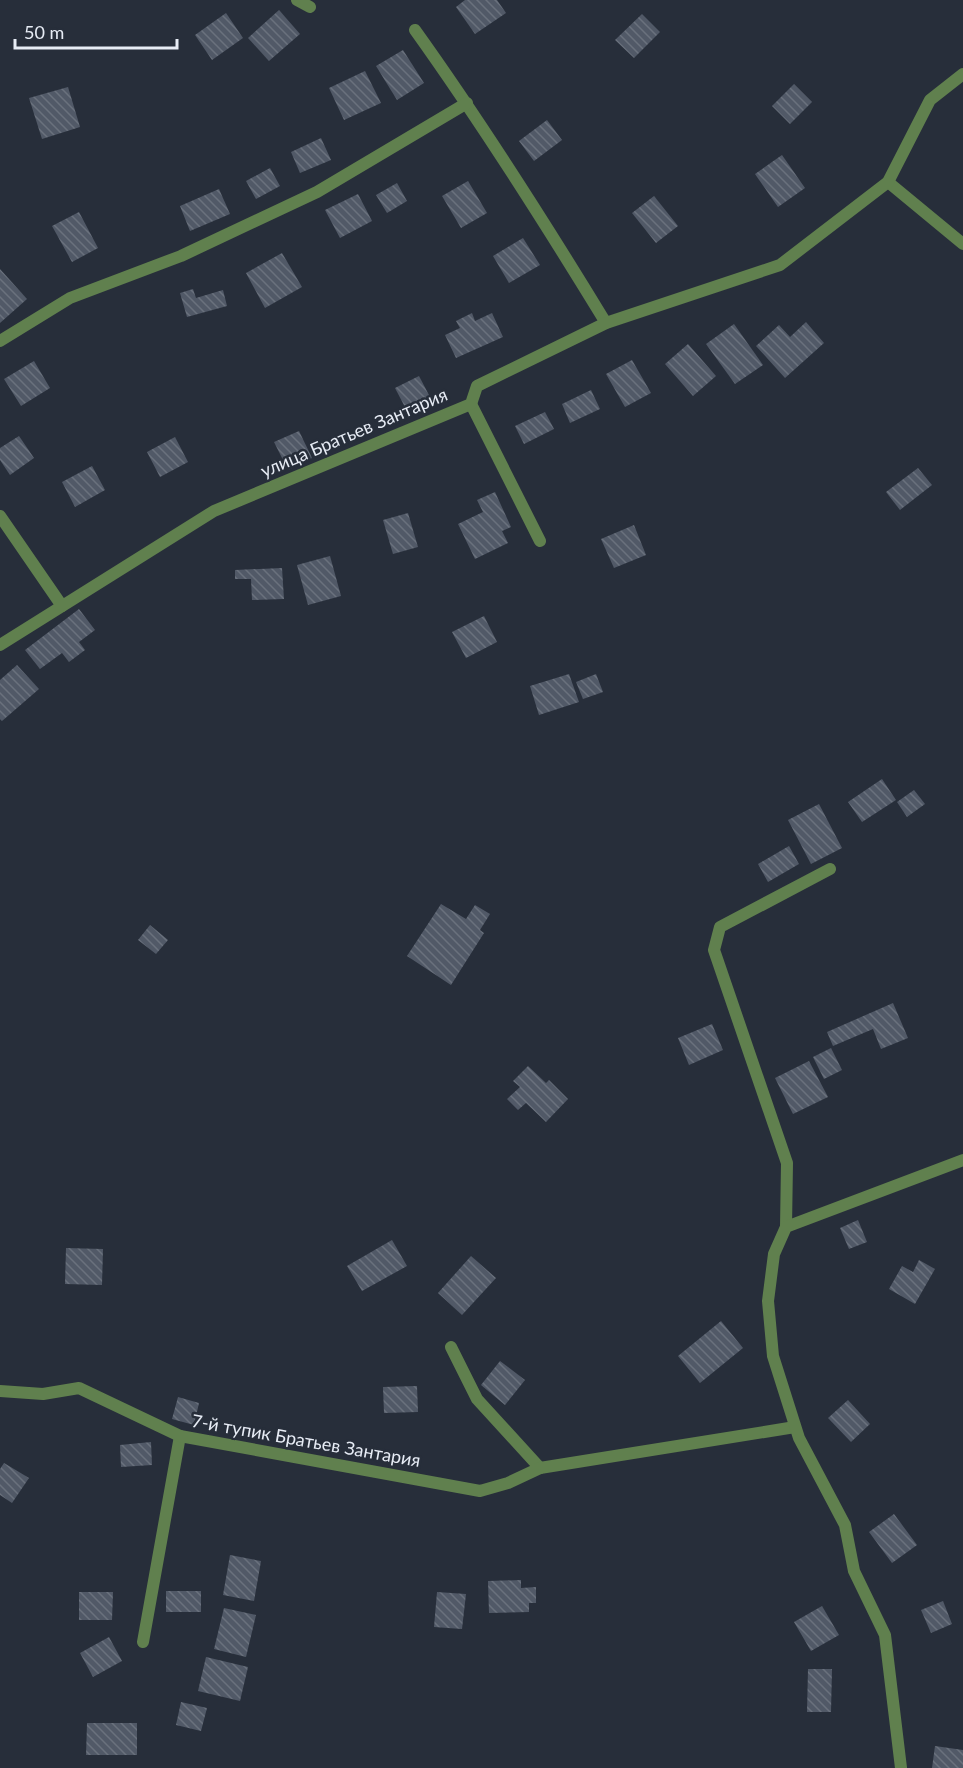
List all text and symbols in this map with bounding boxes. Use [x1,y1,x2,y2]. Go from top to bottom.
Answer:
scale bar [15,12,177,50]
text: 50 m [24,21,64,43]
street label: улица Братьев Зантария [257,383,450,481]
street label: 7-й тупик Братьев Зантария [190,1409,422,1471]

